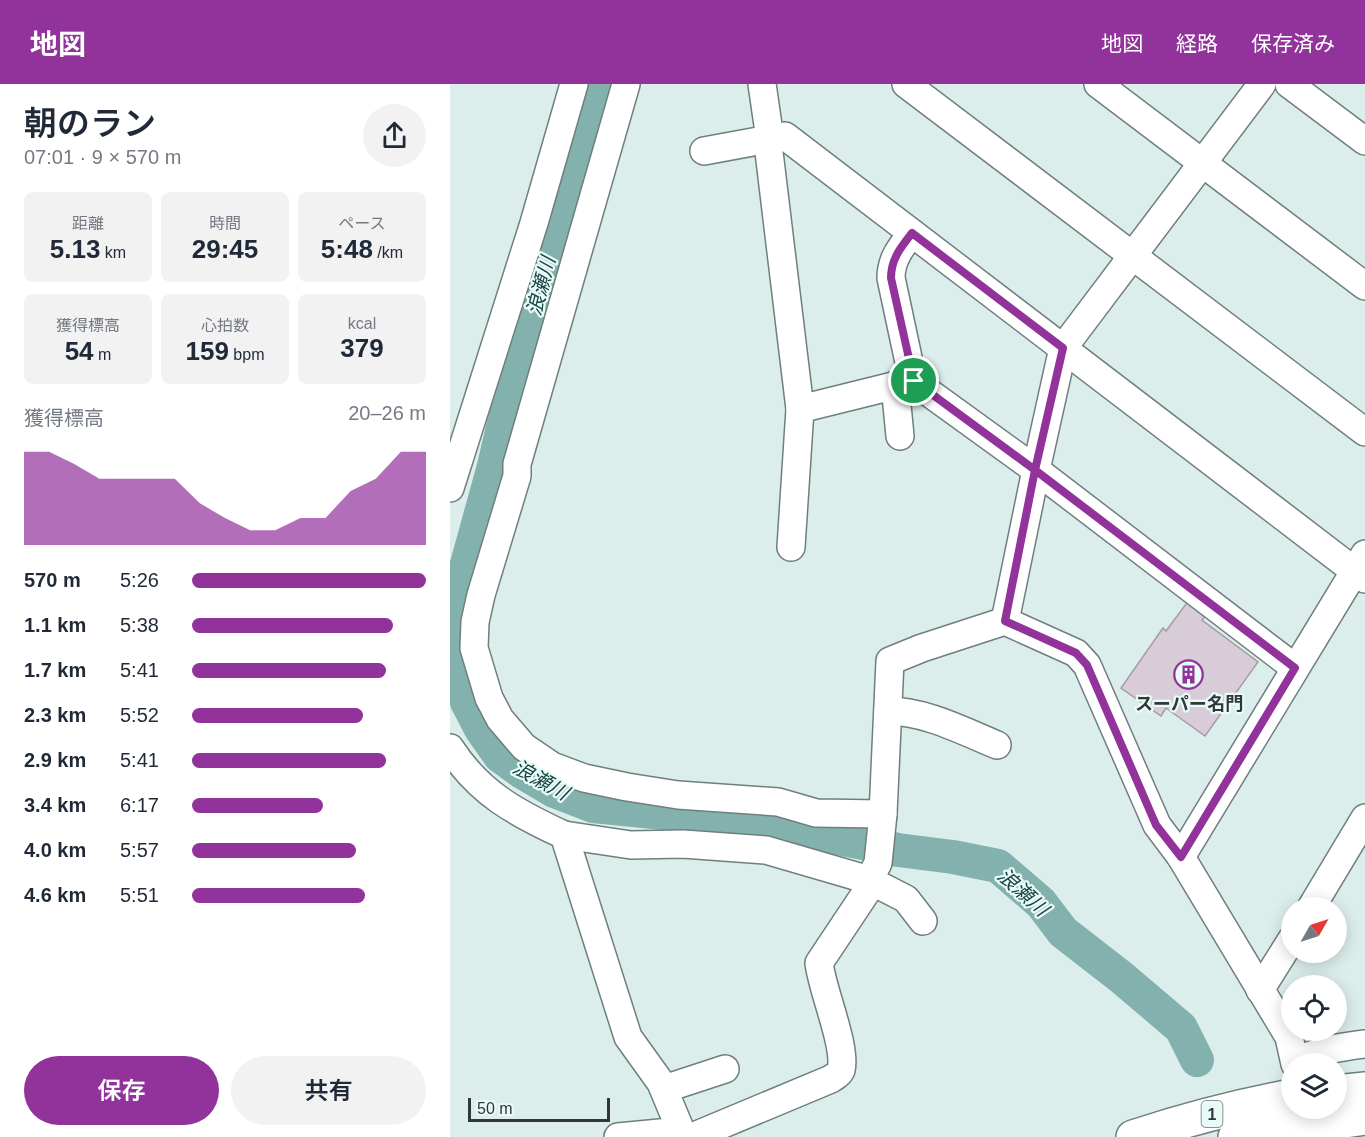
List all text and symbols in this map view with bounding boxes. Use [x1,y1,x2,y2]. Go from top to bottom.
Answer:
text: 地図 [30,29,86,60]
text: 地図 [1101,32,1143,55]
text: 経路 [1176,32,1218,55]
text: 保存済み [1251,32,1335,55]
button: share [363,104,426,167]
text: 朝のラン [24,105,156,142]
text: 07:01 · 9 × 570 m [24,146,181,168]
text: 距離 [72,215,104,232]
text: 時間 [209,215,241,232]
text: ペース [338,215,386,232]
text: 5.13 [50,234,100,264]
text: 29:45 [192,234,258,264]
text: 5:48 [321,234,373,264]
text: km [100,244,126,261]
text: /km [373,244,403,261]
water label: 浪瀬川 [523,252,560,318]
text: kcal [348,315,376,332]
text: 獲得標高 [56,317,120,334]
text: 心拍数 [201,317,249,334]
text: 379 [340,333,384,363]
text: 54 [65,336,94,366]
text: 159 [186,336,229,366]
text: m [94,346,111,363]
text: bpm [229,346,264,363]
pin [888,355,939,406]
icon: arrive [897,364,930,397]
text: 20–26 m [348,402,426,424]
text: 獲得標高 [24,407,104,429]
text: 570 m [24,569,81,591]
text: 5:26 [120,569,159,591]
text: 1.1 km [24,614,86,636]
text: 5:38 [120,614,159,636]
text: 1.7 km [24,659,86,681]
text: 5:41 [120,659,159,681]
building icon: スーパー名門 [1173,659,1205,691]
place label: スーパー名門 [1135,694,1243,714]
text: 2.3 km [24,704,86,726]
text: 5:52 [120,704,159,726]
text: 2.9 km [24,749,86,771]
text: 5:41 [120,749,159,771]
water label: 浪瀬川 [509,756,574,805]
text: 3.4 km [24,794,86,816]
text: 6:17 [120,794,159,816]
text: 4.0 km [24,839,86,861]
text: 5:57 [120,839,159,861]
water label: 浪瀬川 [993,864,1054,922]
text: 4.6 km [24,884,86,906]
text: 5:51 [120,884,159,906]
north arrow [1281,897,1347,963]
map controls [1281,897,1347,1119]
button: locate [1281,975,1347,1041]
button: layers [1281,1053,1347,1119]
button: 保存 [24,1056,219,1125]
button: 共有 [231,1056,426,1125]
scale bar [468,1095,610,1122]
text: 50 m [477,1100,513,1117]
road number: 1 [1202,1101,1222,1127]

